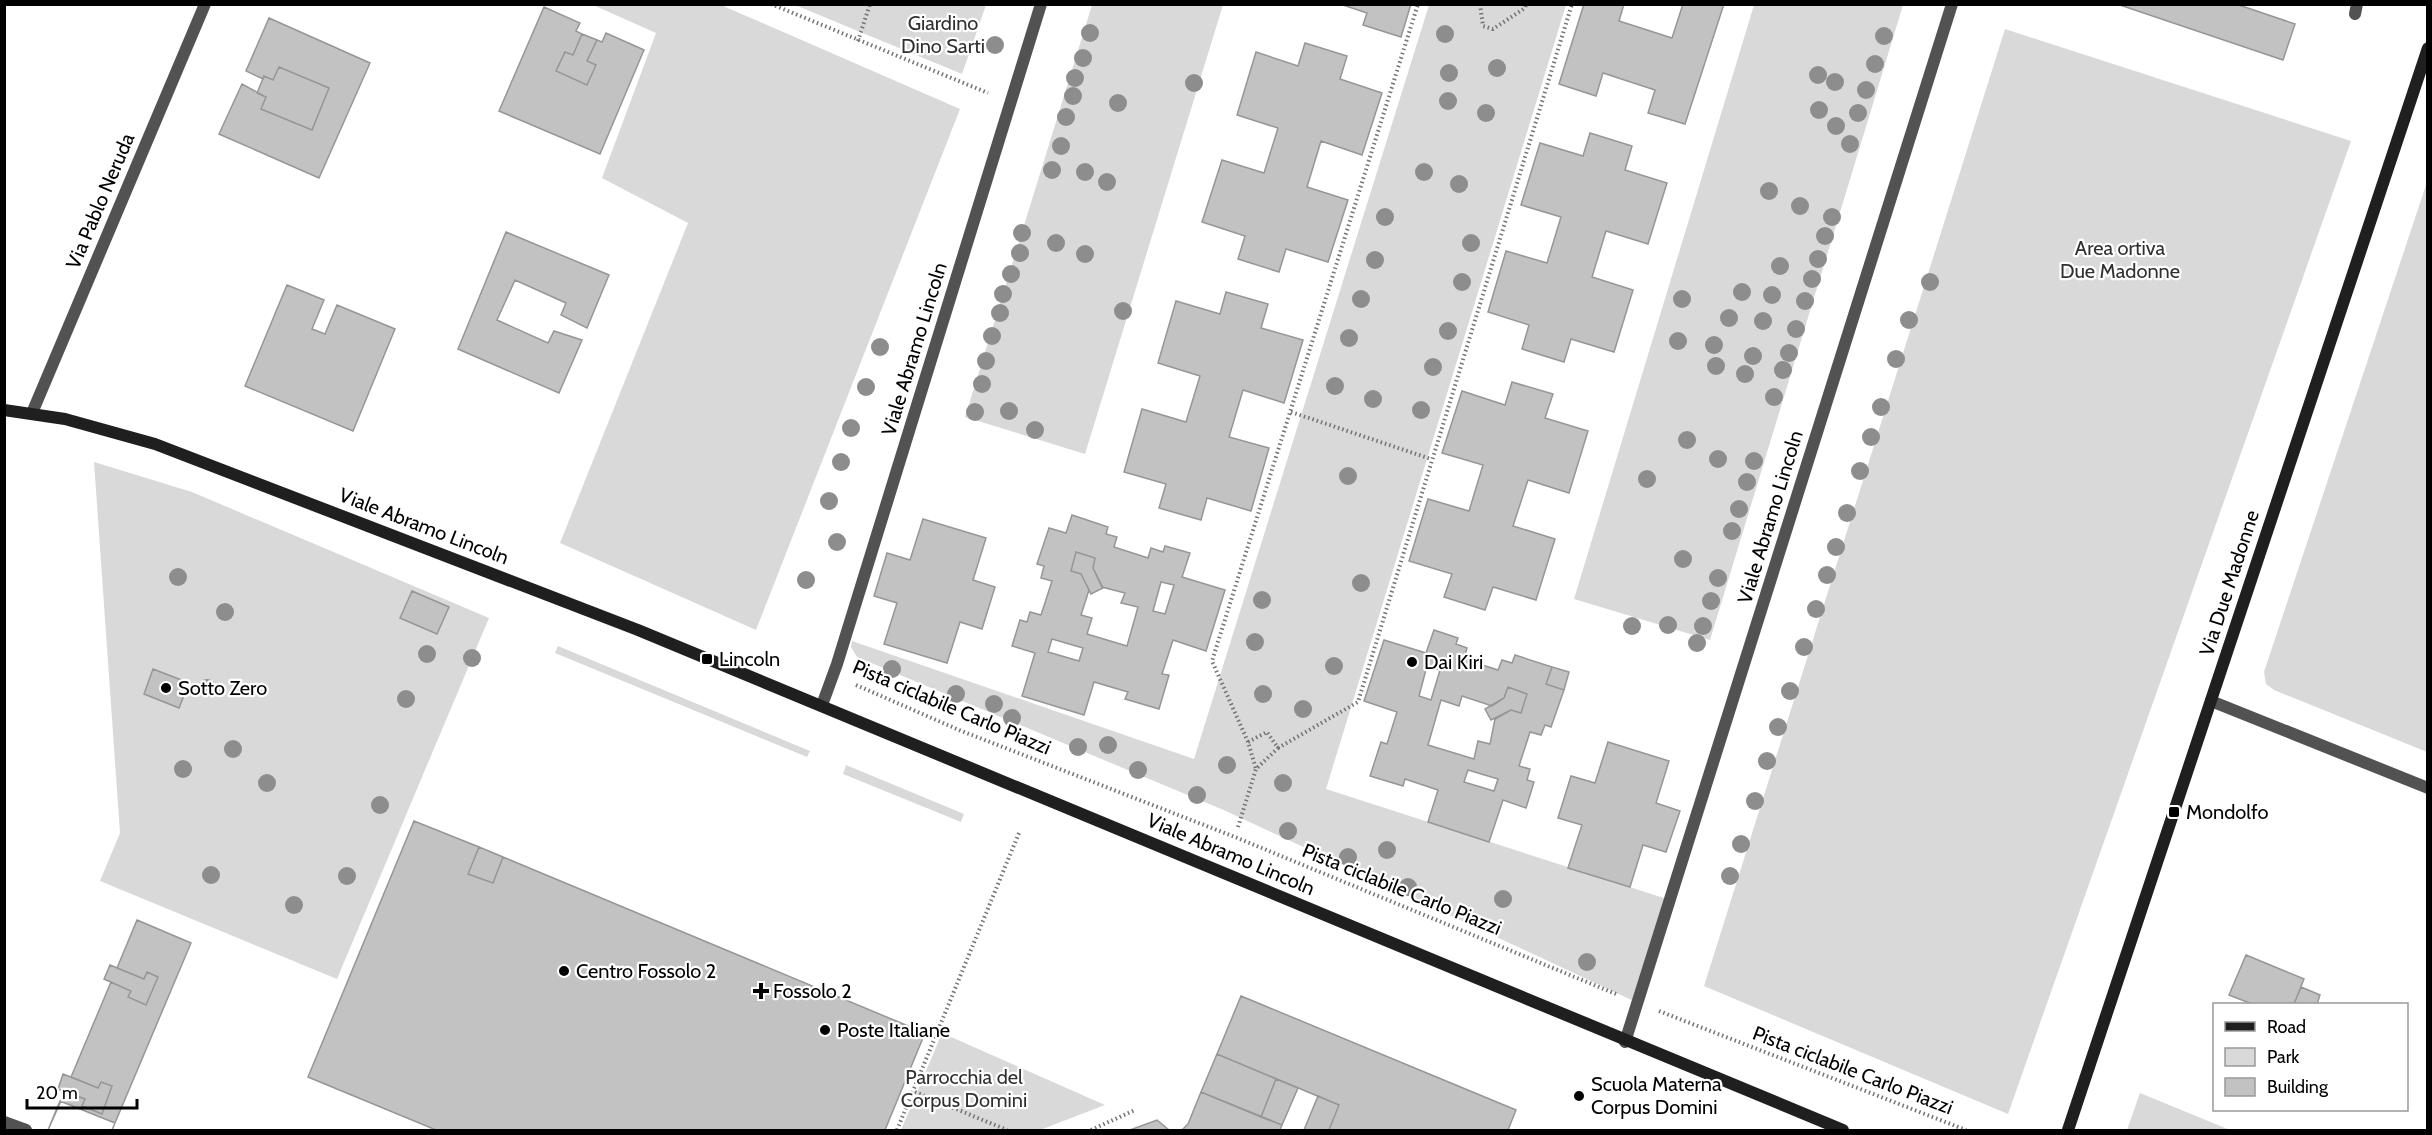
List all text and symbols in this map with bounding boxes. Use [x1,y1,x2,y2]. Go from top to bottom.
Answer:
park label: Giardino Dino Sarti [901,11,985,58]
street label: Via Pablo Neruda [61,129,140,272]
park label: Area ortiva Due Madonne [2060,236,2180,283]
street label: Viale Abramo Lincoln [876,260,952,438]
street label: Viale Abramo Lincoln [1732,428,1808,606]
street label: Viale Abramo Lincoln [336,483,512,569]
street label: Via Due Madonne [2194,507,2264,659]
place label: Lincoln [719,647,780,671]
place label: Dai Kiri [1424,650,1483,674]
marker: Lincoln [700,652,714,666]
street label: Pista ciclabile Carlo Piazzi [849,654,1055,760]
marker: Dai Kiri [1405,655,1419,669]
place label: Sotto Zero [178,676,267,700]
marker: Sotto Zero [159,681,173,695]
place label: Mondolfo [2186,800,2268,824]
marker: Mondolfo [2167,805,2181,819]
street label: Viale Abramo Lincoln [1144,808,1318,900]
street label: Pista ciclabile Carlo Piazzi [1299,838,1505,940]
place label: Centro Fossolo 2 [576,959,716,983]
marker: Centro Fossolo 2 [557,964,571,978]
place label: Fossolo 2 [773,979,852,1003]
marker: Fossolo 2 [754,984,768,998]
legend [2213,1003,2408,1111]
text: Road [2267,1016,2306,1038]
place label: Poste Italiane [837,1018,950,1042]
street label: Pista ciclabile Carlo Piazzi [1749,1021,1957,1119]
marker: Poste Italiane [818,1023,832,1037]
text: Park [2267,1046,2300,1068]
park label: Parrocchia del Corpus Domini [901,1065,1027,1112]
scale bar [27,1072,136,1110]
place label: Scuola Materna Corpus Domini [1591,1072,1722,1119]
text: Building [2267,1076,2329,1098]
text: 20 m [36,1082,78,1104]
marker: Scuola Materna Corpus Domini [1572,1089,1586,1103]

